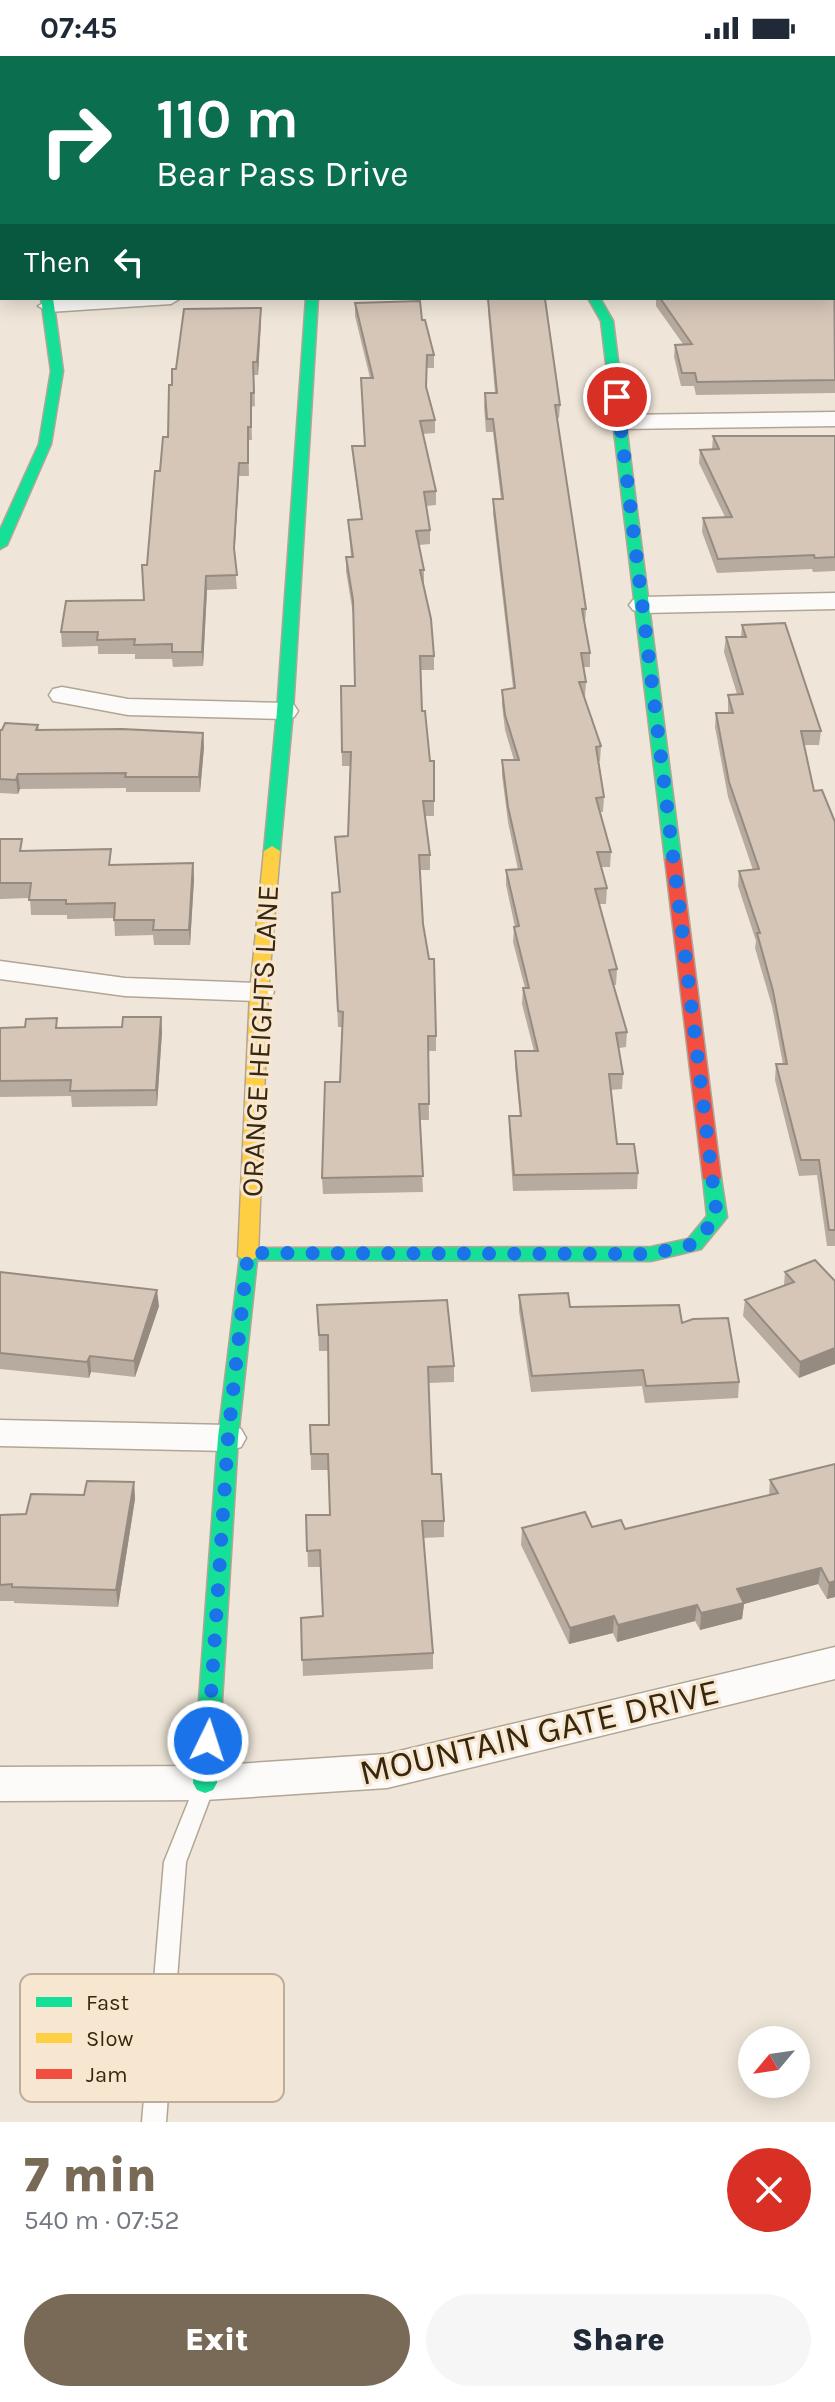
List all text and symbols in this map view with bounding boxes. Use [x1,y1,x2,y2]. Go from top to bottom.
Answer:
text: 07:45 [40,10,117,46]
text: 110 m [156,86,299,151]
icon: right [24,88,128,192]
text: Bear Pass Drive [156,153,408,195]
icon: left [107,240,151,284]
text: Then [24,244,91,280]
pin [583,363,651,431]
icon: arrive [595,375,639,419]
street label: ORANGE HEIGHTS LANE [234,884,286,1198]
street label: MOUNTAIN GATE DRIVE [355,1670,723,1794]
position arrow [166,1699,250,1783]
legend [20,1974,284,2102]
text: Fast [86,1990,129,2016]
text: Slow [86,2026,133,2052]
north arrow [738,2026,810,2098]
map controls [738,2026,810,2098]
text: Jam [86,2062,128,2088]
text: 7 min [24,2147,157,2203]
button: close [727,2148,811,2232]
text: 540 m · 07:52 [24,2205,180,2236]
button: Exit [24,2294,410,2386]
button: Share [426,2294,811,2386]

